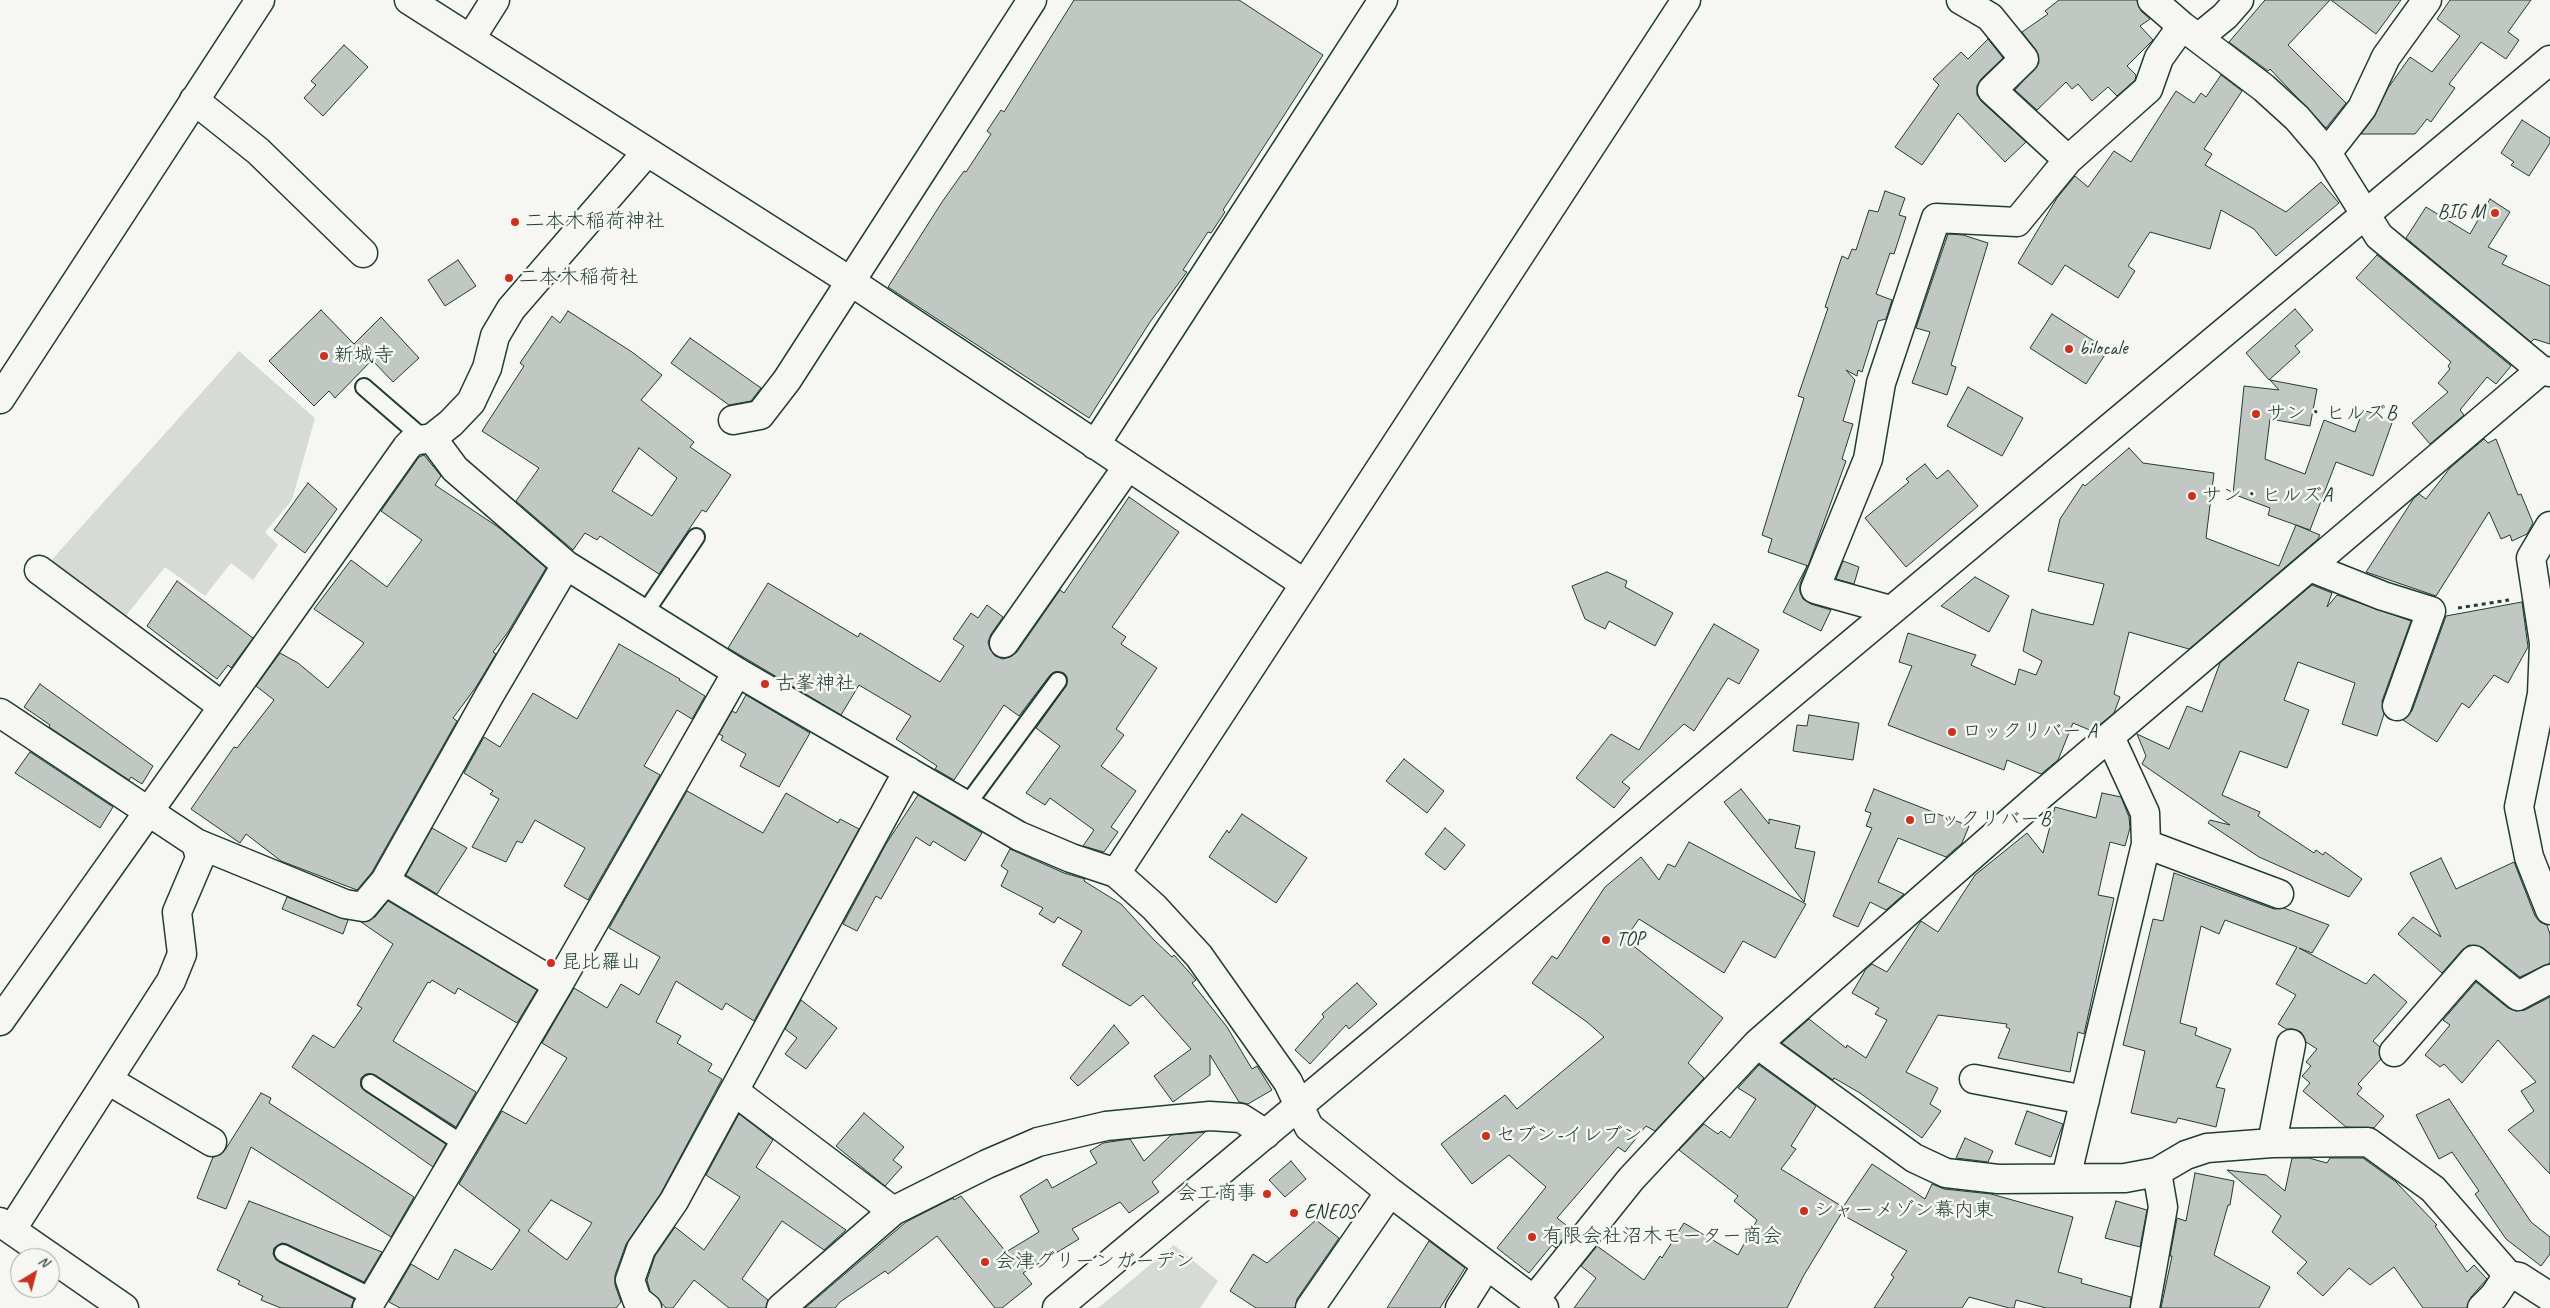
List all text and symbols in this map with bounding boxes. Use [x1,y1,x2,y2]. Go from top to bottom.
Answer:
place label: BIG M [2438,201,2485,225]
marker: BIG M [2489,207,2501,219]
place label: 二本木稲荷神社 [525,210,665,234]
marker: 二本木稲荷神社 [509,216,521,228]
place label: 二本木稲荷社 [519,266,639,290]
marker: 二本木稲荷社 [503,272,515,284]
place label: bilocale [2079,337,2127,361]
marker: bilocale [2063,343,2075,355]
place label: 新城寺 [334,344,394,368]
marker: 新城寺 [318,350,330,362]
place label: サン・ヒルズB [2266,402,2396,426]
marker: サン・ヒルズB [2250,408,2262,420]
place label: サン・ヒルズA [2202,484,2332,508]
marker: サン・ヒルズA [2186,490,2198,502]
place label: 古峯神社 [775,672,855,696]
marker: 古峯神社 [759,678,771,690]
place label: ロックリバー A [1962,720,2097,744]
marker: ロックリバー A [1946,726,1958,738]
place label: ロックリバーB [1920,808,2050,832]
marker: ロックリバーB [1904,814,1916,826]
place label: TOP [1616,928,1645,952]
marker: TOP [1600,934,1612,946]
place label: 昆比羅山 [561,951,641,975]
marker: 昆比羅山 [545,957,557,969]
place label: セブン-イレブン [1496,1124,1643,1148]
marker: セブン-イレブン [1480,1130,1492,1142]
place label: 会工商事 [1177,1182,1257,1206]
marker: 会工商事 [1261,1188,1273,1200]
place label: シャーメゾン幕内東 [1814,1199,1994,1223]
place label: ENEOS [1304,1201,1357,1225]
marker: シャーメゾン幕内東 [1798,1205,1810,1217]
marker: ENEOS [1288,1207,1300,1219]
place label: 有限会社沼木モーター商会 [1542,1225,1782,1249]
marker: 有限会社沼木モーター商会 [1526,1231,1538,1243]
north arrow [10,1248,60,1298]
place label: 会津グリーンガーデン [995,1250,1195,1274]
text: N [35,1252,52,1271]
marker: 会津グリーンガーデン [979,1256,991,1268]

